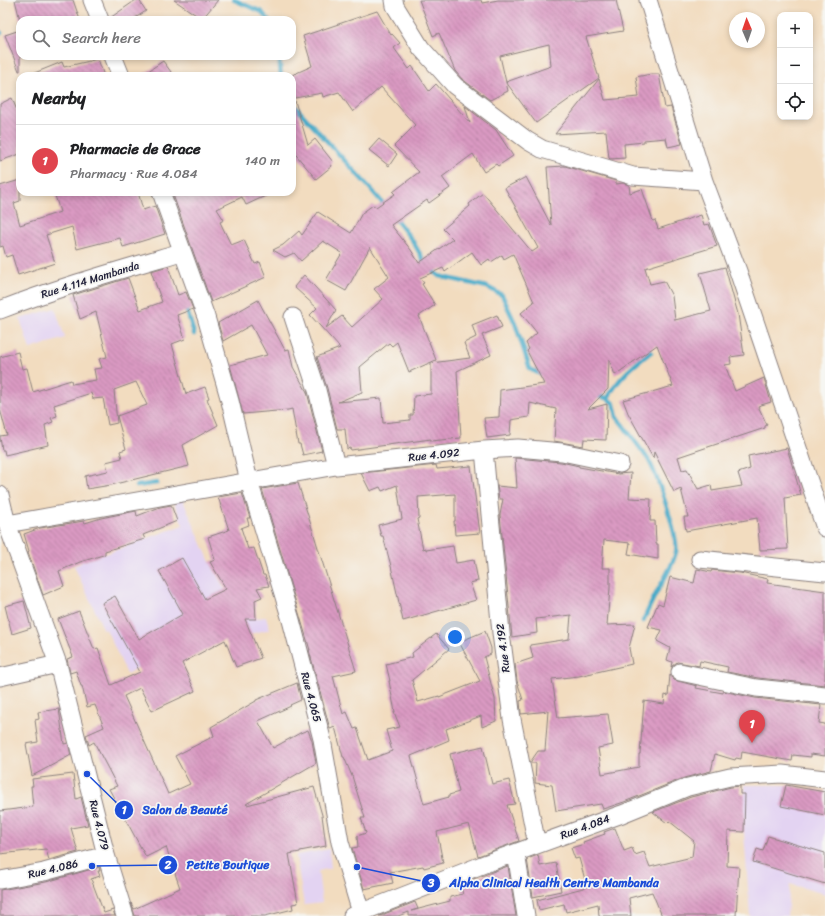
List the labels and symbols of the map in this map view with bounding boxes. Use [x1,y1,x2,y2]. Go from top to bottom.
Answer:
north arrow [729,12,765,48]
street label: Rue 4.114 Mambanda [38,256,142,304]
street label: Rue 4.092 [407,443,461,467]
street label: Rue 4.192 [490,622,515,674]
your location [445,627,465,647]
street label: Rue 4.065 [295,670,327,724]
pin: 1 [739,710,765,743]
street label: Rue 4.079 [84,798,114,852]
callout: Salon de Beauté [114,798,236,822]
text: 1 [121,799,127,821]
text: Salon de Beauté [141,799,229,821]
street label: Rue 4.084 [557,809,613,845]
callout: Petite Boutique [158,853,278,877]
street label: Rue 4.086 [26,854,80,884]
text: 2 [164,854,172,876]
text: Petite Boutique [187,854,270,876]
callout: Alpha Clinical Health Centre Mambanda [421,871,668,895]
text: 3 [427,872,435,894]
text: Alpha Clinical Health Centre Mambanda [448,872,660,894]

